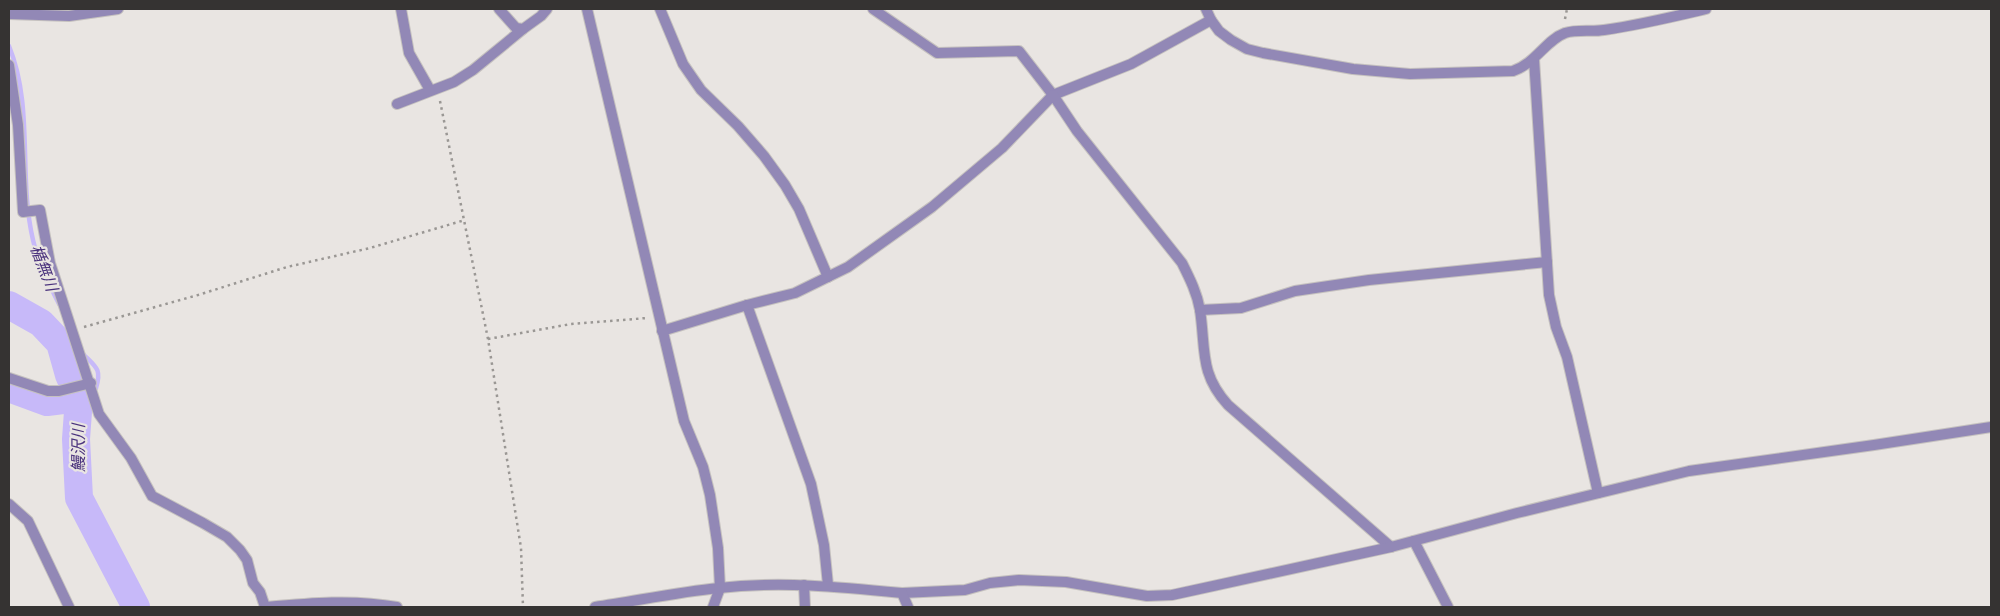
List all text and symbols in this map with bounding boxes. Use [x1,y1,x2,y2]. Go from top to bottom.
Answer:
water label: 楯無川 [27,242,62,296]
water label: 鰻沢川 [69,422,88,472]

